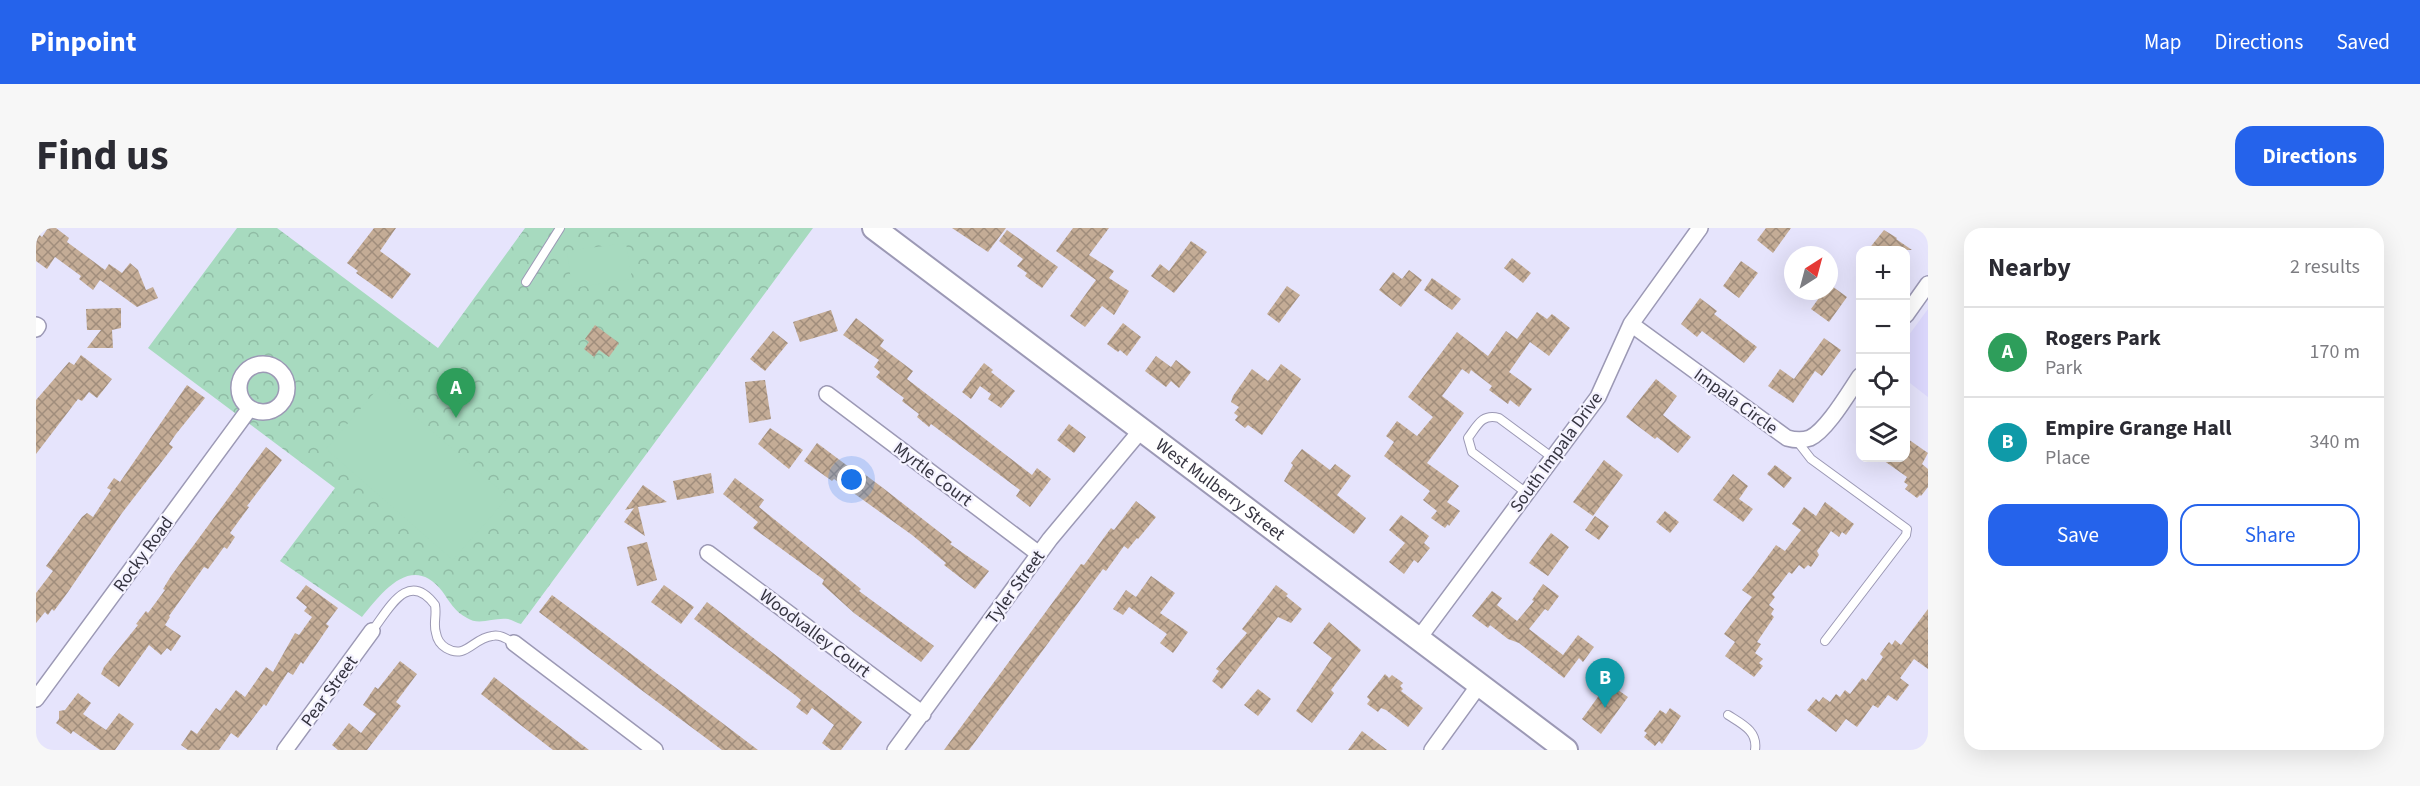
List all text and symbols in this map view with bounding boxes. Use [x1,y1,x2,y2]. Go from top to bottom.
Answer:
text: Pinpoint [30,22,137,62]
text: Map [2144,27,2182,57]
text: Directions [2215,27,2303,57]
text: Saved [2336,27,2390,57]
text: Find us [36,126,169,186]
button: Directions [2235,126,2384,186]
north arrow [1784,246,1838,300]
map controls [1856,246,1910,462]
button: + [1856,246,1910,300]
text: Nearby [1988,249,2071,286]
text: 2 results [2290,253,2360,281]
button: − [1856,300,1910,354]
text: Rogers Park [2045,322,2161,354]
text: A [2002,338,2013,366]
text: 170 m [2310,338,2360,366]
button: locate [1856,354,1910,408]
text: Park [2045,354,2082,382]
street label: Impala Circle [1689,362,1783,440]
pin: A [436,368,476,418]
street label: South Impala Drive [1504,387,1609,518]
button: layers [1856,408,1910,462]
text: Empire Grange Hall [2045,412,2231,444]
text: B [2001,428,2014,456]
text: 340 m [2310,428,2360,456]
street label: West Mulberry Street [1150,433,1290,547]
street label: Myrtle Court [888,436,977,512]
text: Place [2045,444,2090,472]
your location [837,465,866,494]
button: Save [1988,504,2168,566]
button: Share [2180,504,2360,566]
street label: Rocky Road [108,512,179,597]
street label: Tyler Street [980,545,1051,629]
street label: Woodvalley Court [754,583,875,683]
street label: Pear Street [295,651,364,732]
pin: B [1586,658,1624,708]

